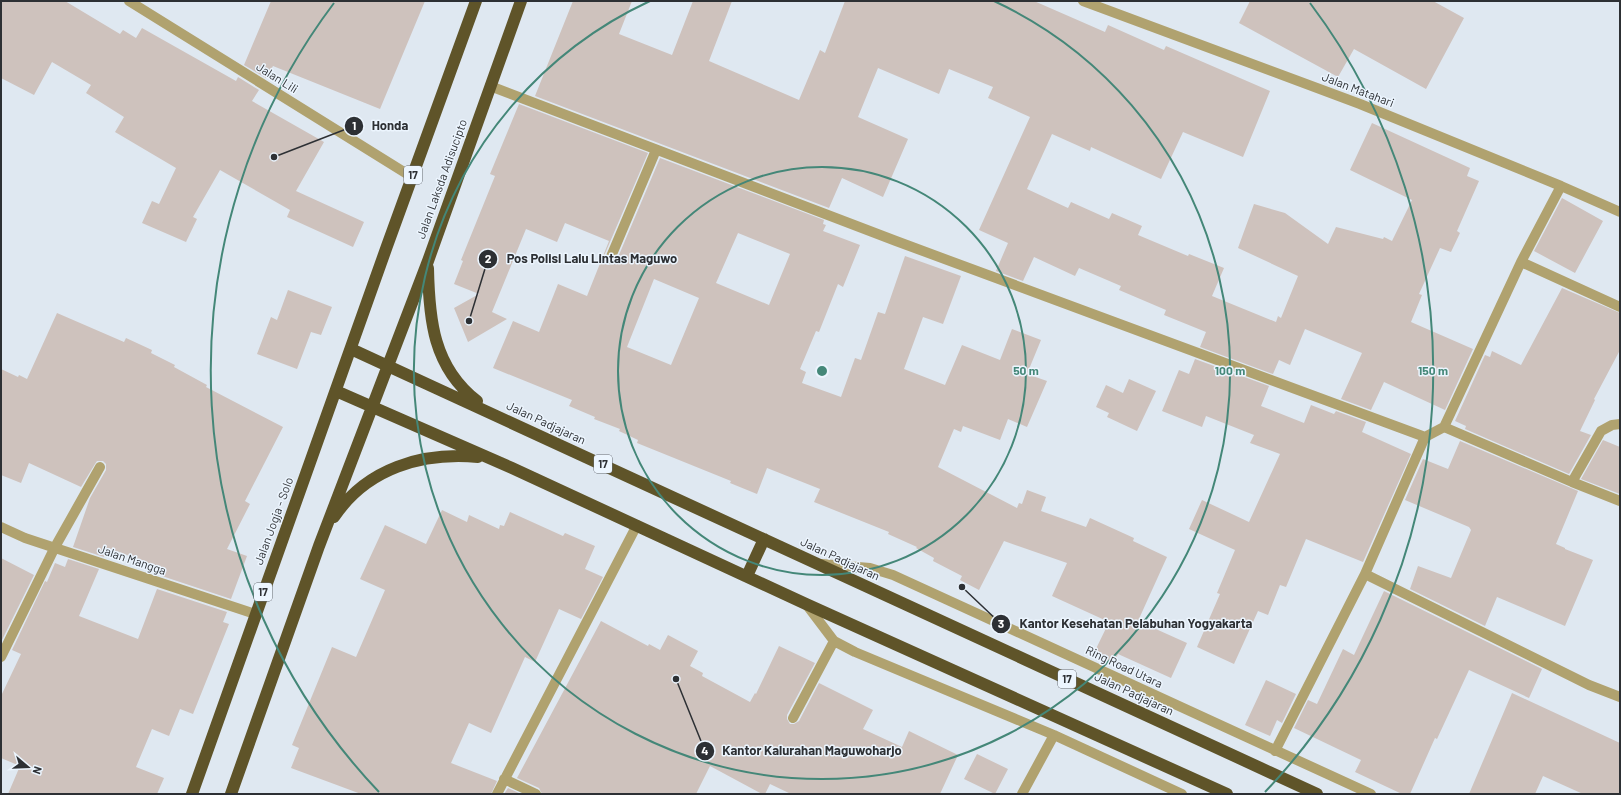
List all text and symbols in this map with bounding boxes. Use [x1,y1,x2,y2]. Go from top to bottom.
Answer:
street label: Jalan Lili [254,59,301,95]
street label: Jalan Matahari [1320,69,1396,109]
callout: Honda [344,113,416,138]
text: Honda [372,117,408,133]
street label: Jalan Laksda Adisucipto [413,117,469,240]
text: 1 [352,118,356,132]
road number: 17 [404,166,422,184]
callout: Pos Polisi Lalu Lintas Maguwo [478,246,685,271]
text: Pos Polisi Lalu Lintas Maguwo [507,250,677,266]
text: 2 [485,251,492,265]
text: 50 m [1013,363,1039,377]
text: 100 m [1215,363,1245,377]
text: 150 m [1418,363,1448,377]
centre of rings [815,364,829,378]
street label: Jalan Padjajaran [505,398,588,447]
road number: 17 [594,455,612,473]
street label: Jalan Jogja - Solo [251,475,295,566]
street label: Jalan Padjajaran [799,534,882,583]
street label: Jalan Mangga [96,541,168,577]
road number: 17 [254,583,272,601]
callout: Kantor Kesehatan Pelabuhan Yogyakarta [991,611,1260,636]
text: Kantor Kesehatan Pelabuhan Yogyakarta [1020,615,1253,631]
text: 3 [998,616,1004,630]
street label: Ring Road Utara [1084,642,1165,690]
street label: Jalan Padjajaran [1093,669,1176,718]
road number: 17 [1058,670,1076,688]
callout: Kantor Kalurahan Maguwoharjo [695,738,910,763]
text: Kantor Kalurahan Maguwoharjo [722,742,902,758]
text: 4 [701,743,709,757]
north arrow [8,747,48,787]
text: N [31,765,45,776]

